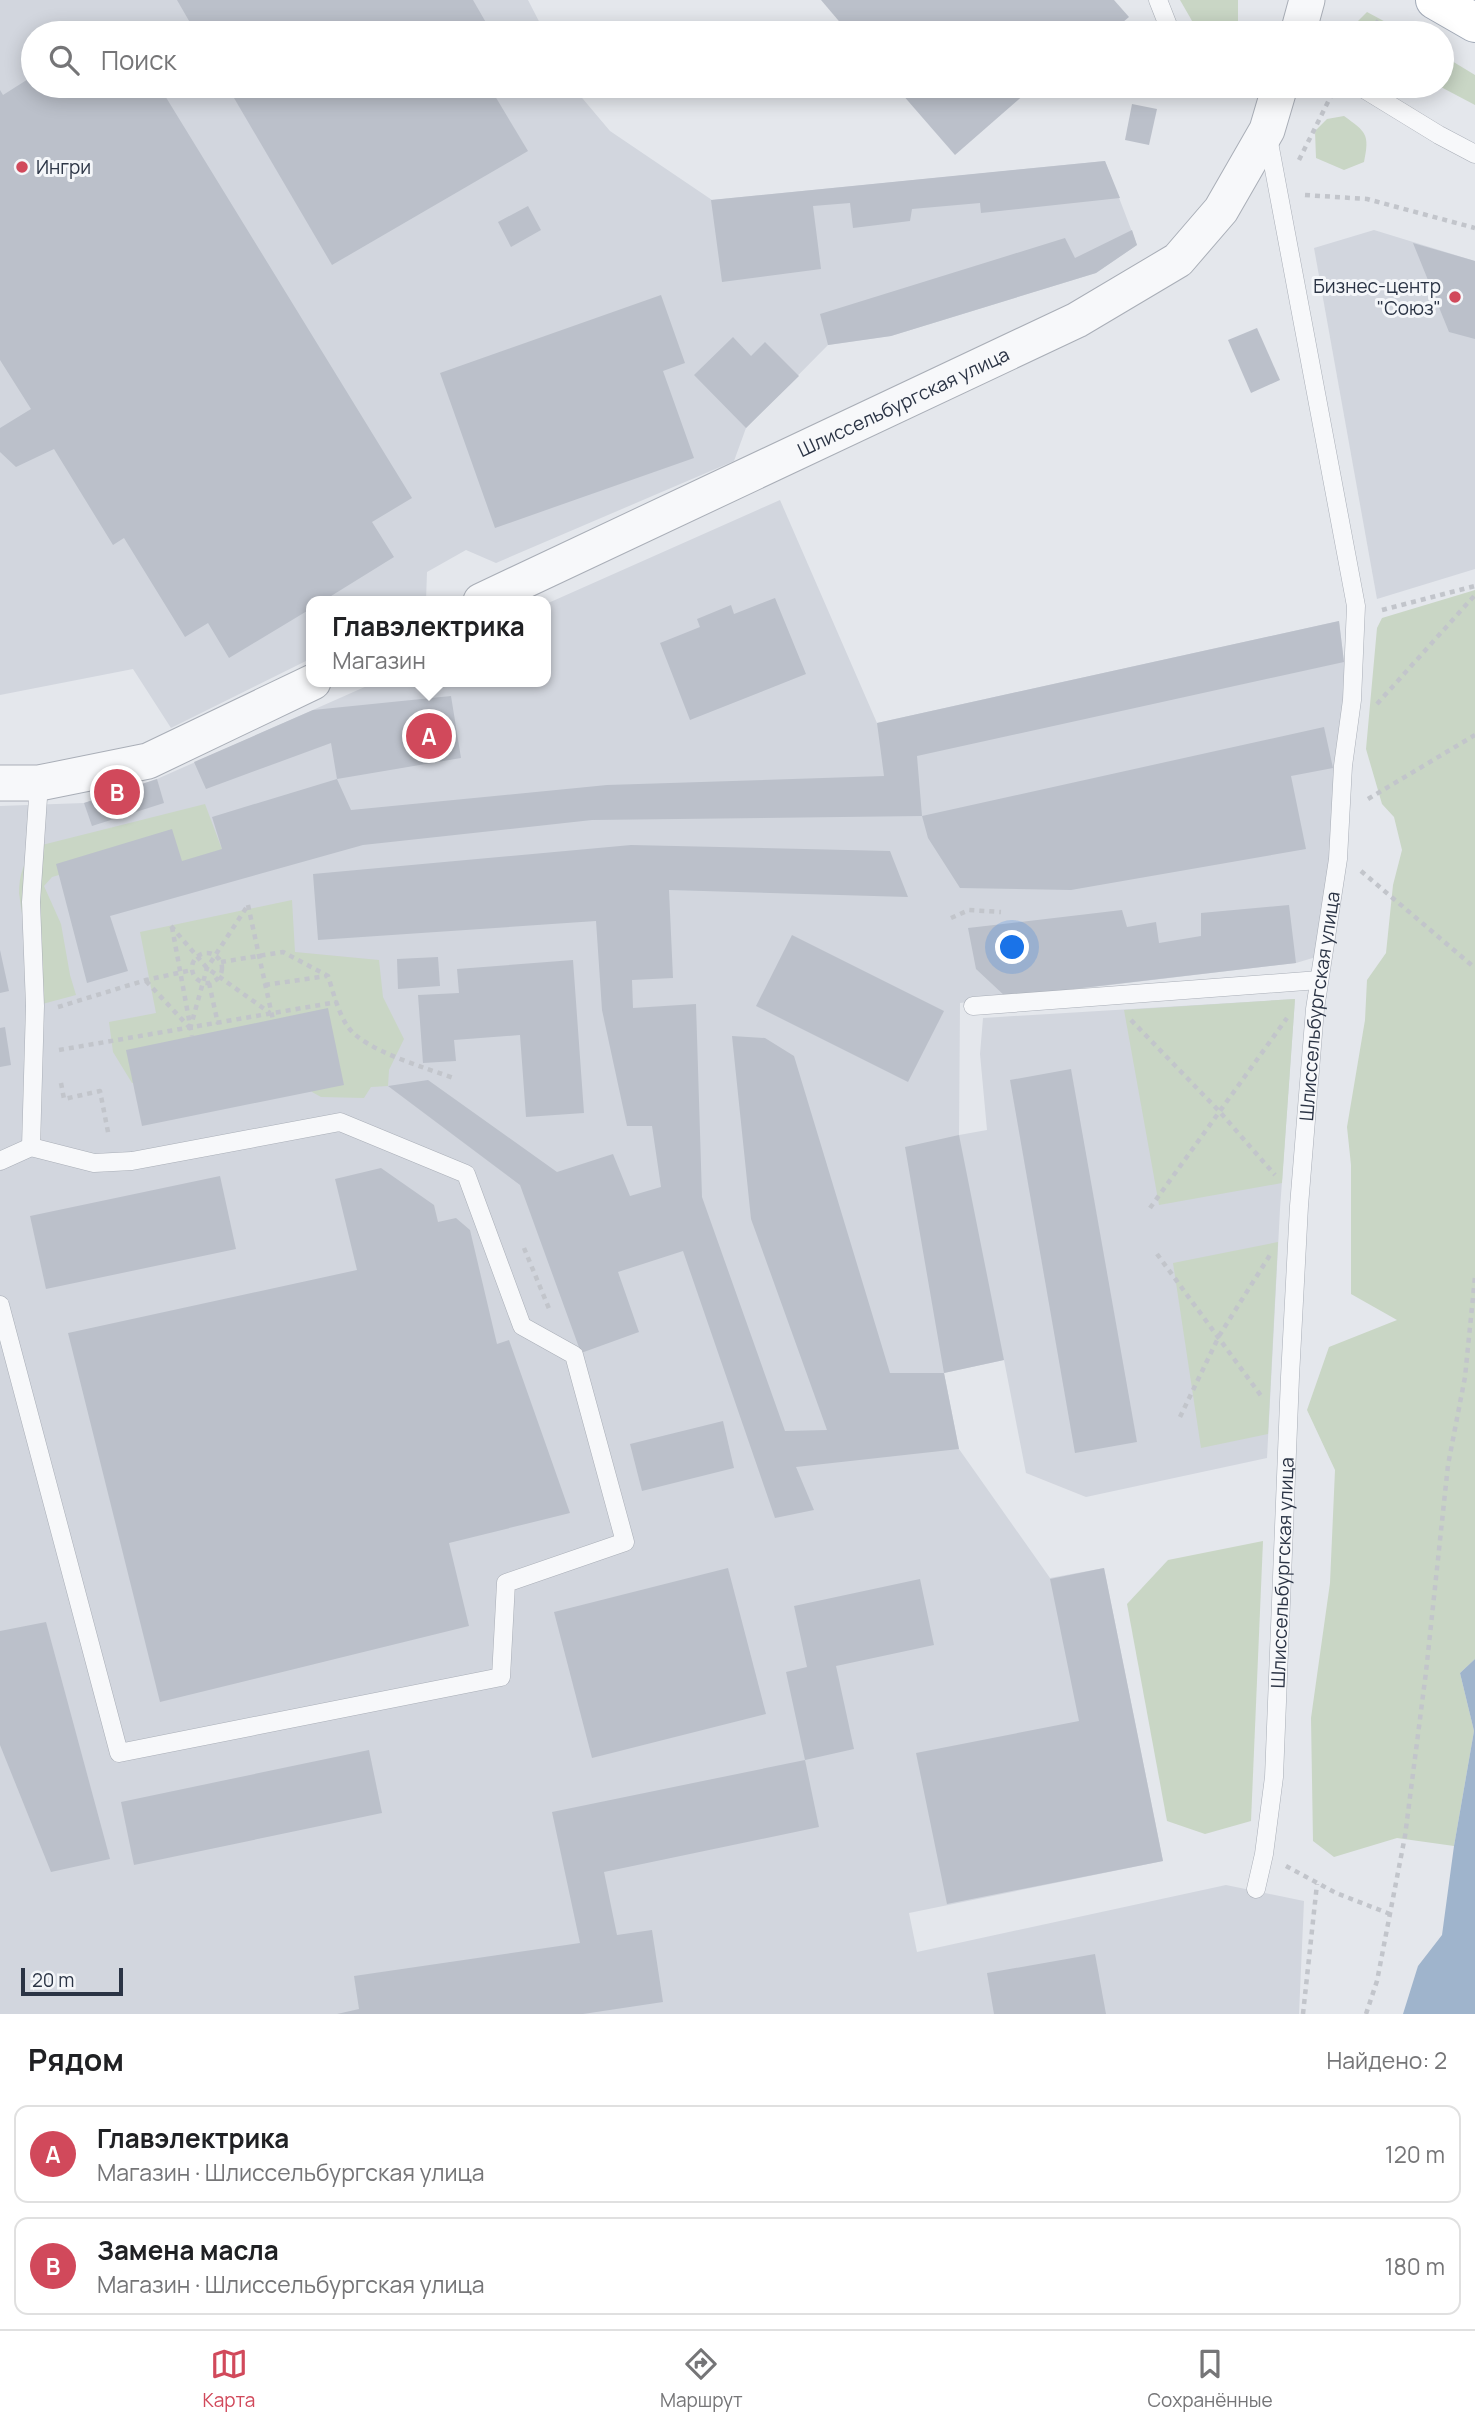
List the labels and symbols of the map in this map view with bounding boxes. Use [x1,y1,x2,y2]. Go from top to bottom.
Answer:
place label: Ингри [36,154,91,180]
marker: Ингри [14,159,30,175]
place label: Бизнес-центр "Союз" [1313,273,1441,321]
marker: Бизнес-центр "Союз" [1447,289,1463,305]
street label: Шлиссельбургская улица [793,341,1013,463]
pin: A [406,710,452,762]
pin: B [94,766,140,818]
street label: Шлиссельбургская улица [1293,890,1346,1122]
your location [995,930,1029,964]
street label: Шлиссельбургская улица [1265,1457,1300,1689]
scale bar [21,1965,122,1997]

